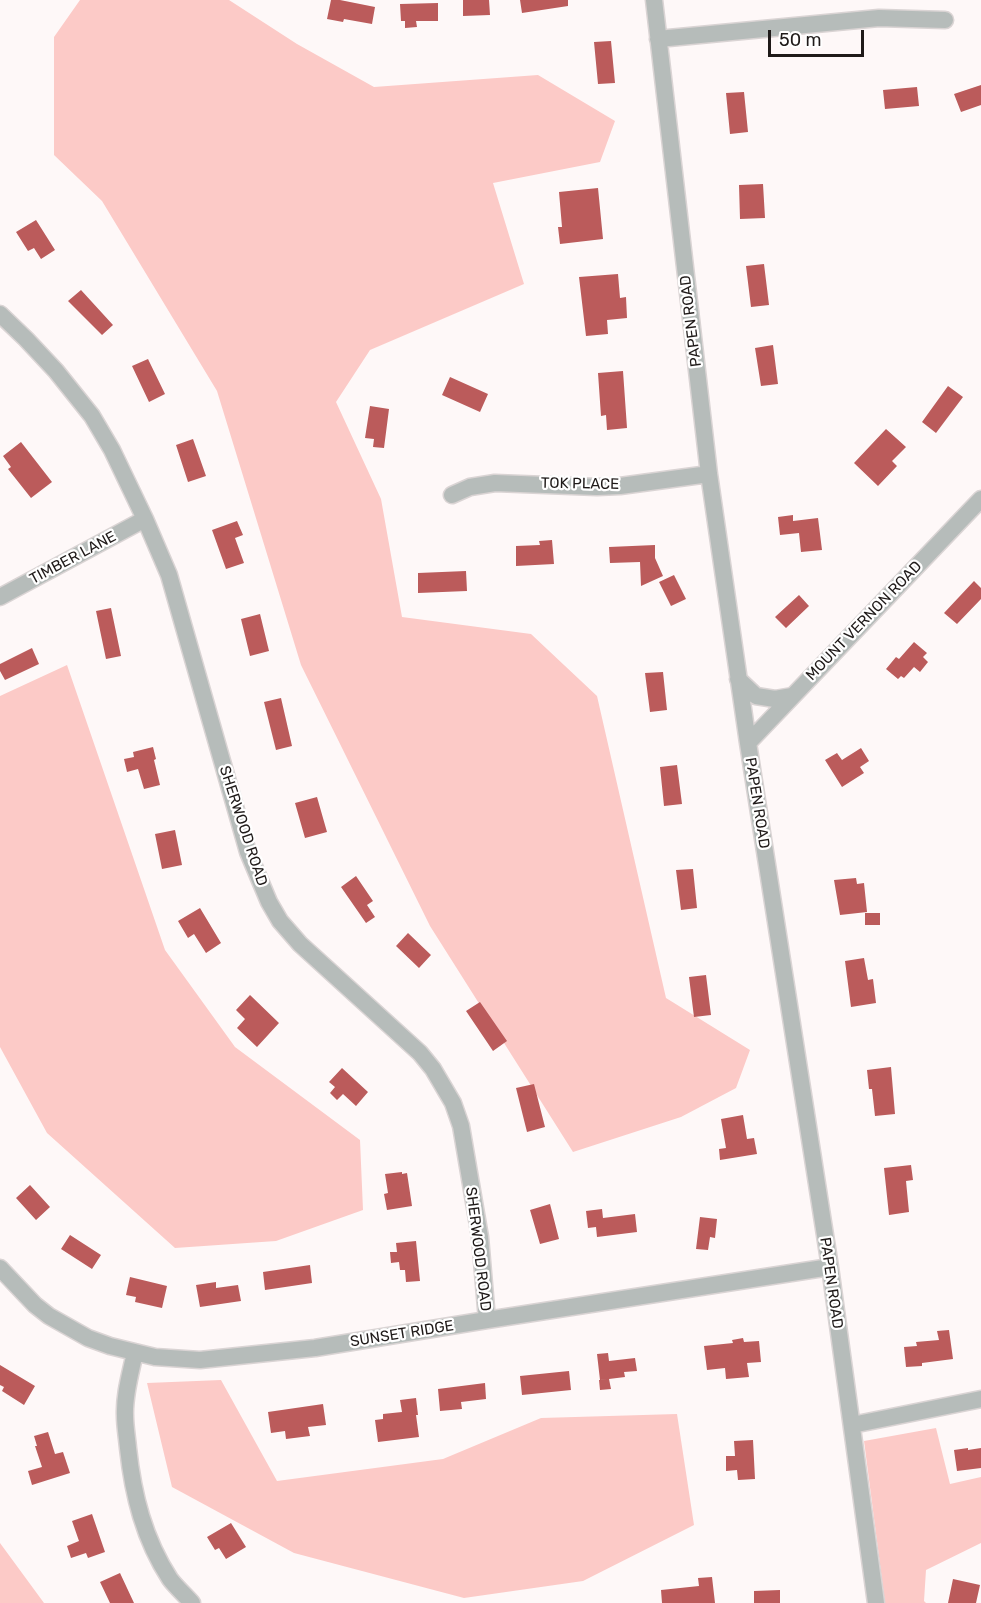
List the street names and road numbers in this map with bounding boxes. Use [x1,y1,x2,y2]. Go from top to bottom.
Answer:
street label: PAPEN ROAD [676,274,706,368]
street label: TOK PLACE [541,474,619,494]
street label: TIMBER LANE [27,528,119,588]
street label: MOUNT VERNON ROAD [802,558,926,684]
street label: PAPEN ROAD [741,756,773,850]
street label: SHERWOOD ROAD [215,764,271,888]
street label: SHERWOOD ROAD [461,1186,495,1312]
street label: PAPEN ROAD [816,1236,846,1330]
street label: SUNSET RIDGE [349,1317,455,1351]

